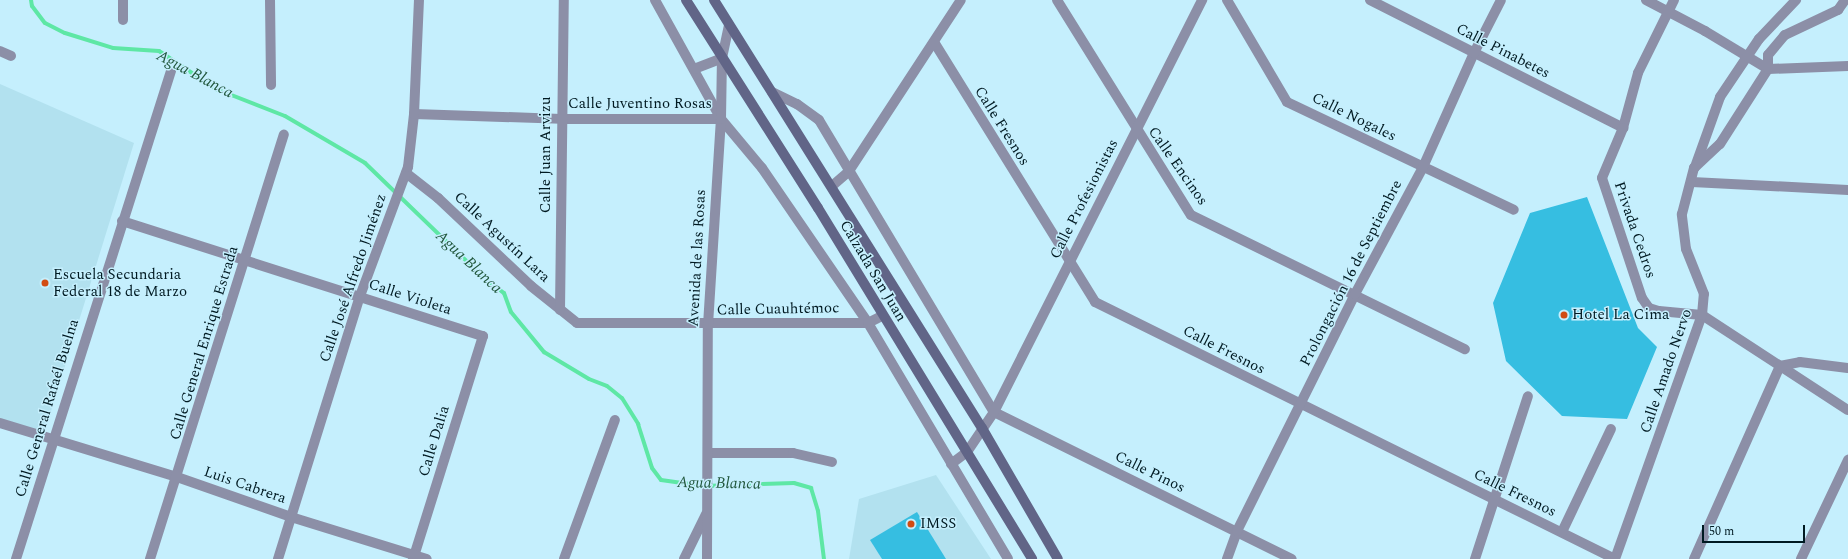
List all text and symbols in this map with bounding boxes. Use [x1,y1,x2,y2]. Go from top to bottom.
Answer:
street label: Calle Pinabetes [1453,20,1553,82]
water label: Agua Blanca [153,46,237,102]
street label: Calle Fresnos [971,83,1033,169]
street label: Calle Nogales [1309,89,1399,145]
street label: Calle Juventino Rosas [568,95,712,113]
street label: Calle Juan Arvizu [537,97,555,213]
street label: Calle Encinos [1144,123,1212,209]
street label: Calle Profesionistas [1046,136,1122,262]
street label: Prolongación 16 de Septiembre [1296,177,1406,369]
street label: Privada Cedros [1610,179,1660,281]
street label: Calle Agustín Lara [450,188,554,286]
street label: Avenida de las Rosas [684,189,710,327]
street label: Calle José Alfredo Jiménez [316,191,390,365]
street label: Calzada San Juan [836,217,910,325]
water label: Agua Blanca [432,226,506,298]
street label: Calle General Enrique Estrada [166,244,242,442]
place label: Escuela Secundaria Federal 18 de Marzo [53,265,187,300]
street label: Calle Violeta [366,275,454,319]
marker: Escuela Secundaria Federal 18 de Marzo [40,278,50,288]
street label: Calle Cuauhtémoc [717,299,839,319]
place label: Hotel La Cima [1572,306,1669,324]
street label: Calle Amado Nervo [1636,307,1696,435]
marker: Hotel La Cima [1559,310,1569,320]
street label: Calle General Rafaél Buelna [11,317,83,499]
street label: Calle Fresnos [1180,322,1268,378]
street label: Calle Dalia [415,403,453,479]
street label: Calle Pinos [1112,447,1188,497]
street label: Luis Cabrera [201,462,289,508]
street label: Calle Fresnos [1471,465,1559,521]
water label: Agua Blanca [677,473,761,493]
place label: IMSS [920,515,956,533]
scale bar [1704,517,1807,543]
marker: IMSS [905,518,917,530]
text: 50 m [1709,522,1734,541]

